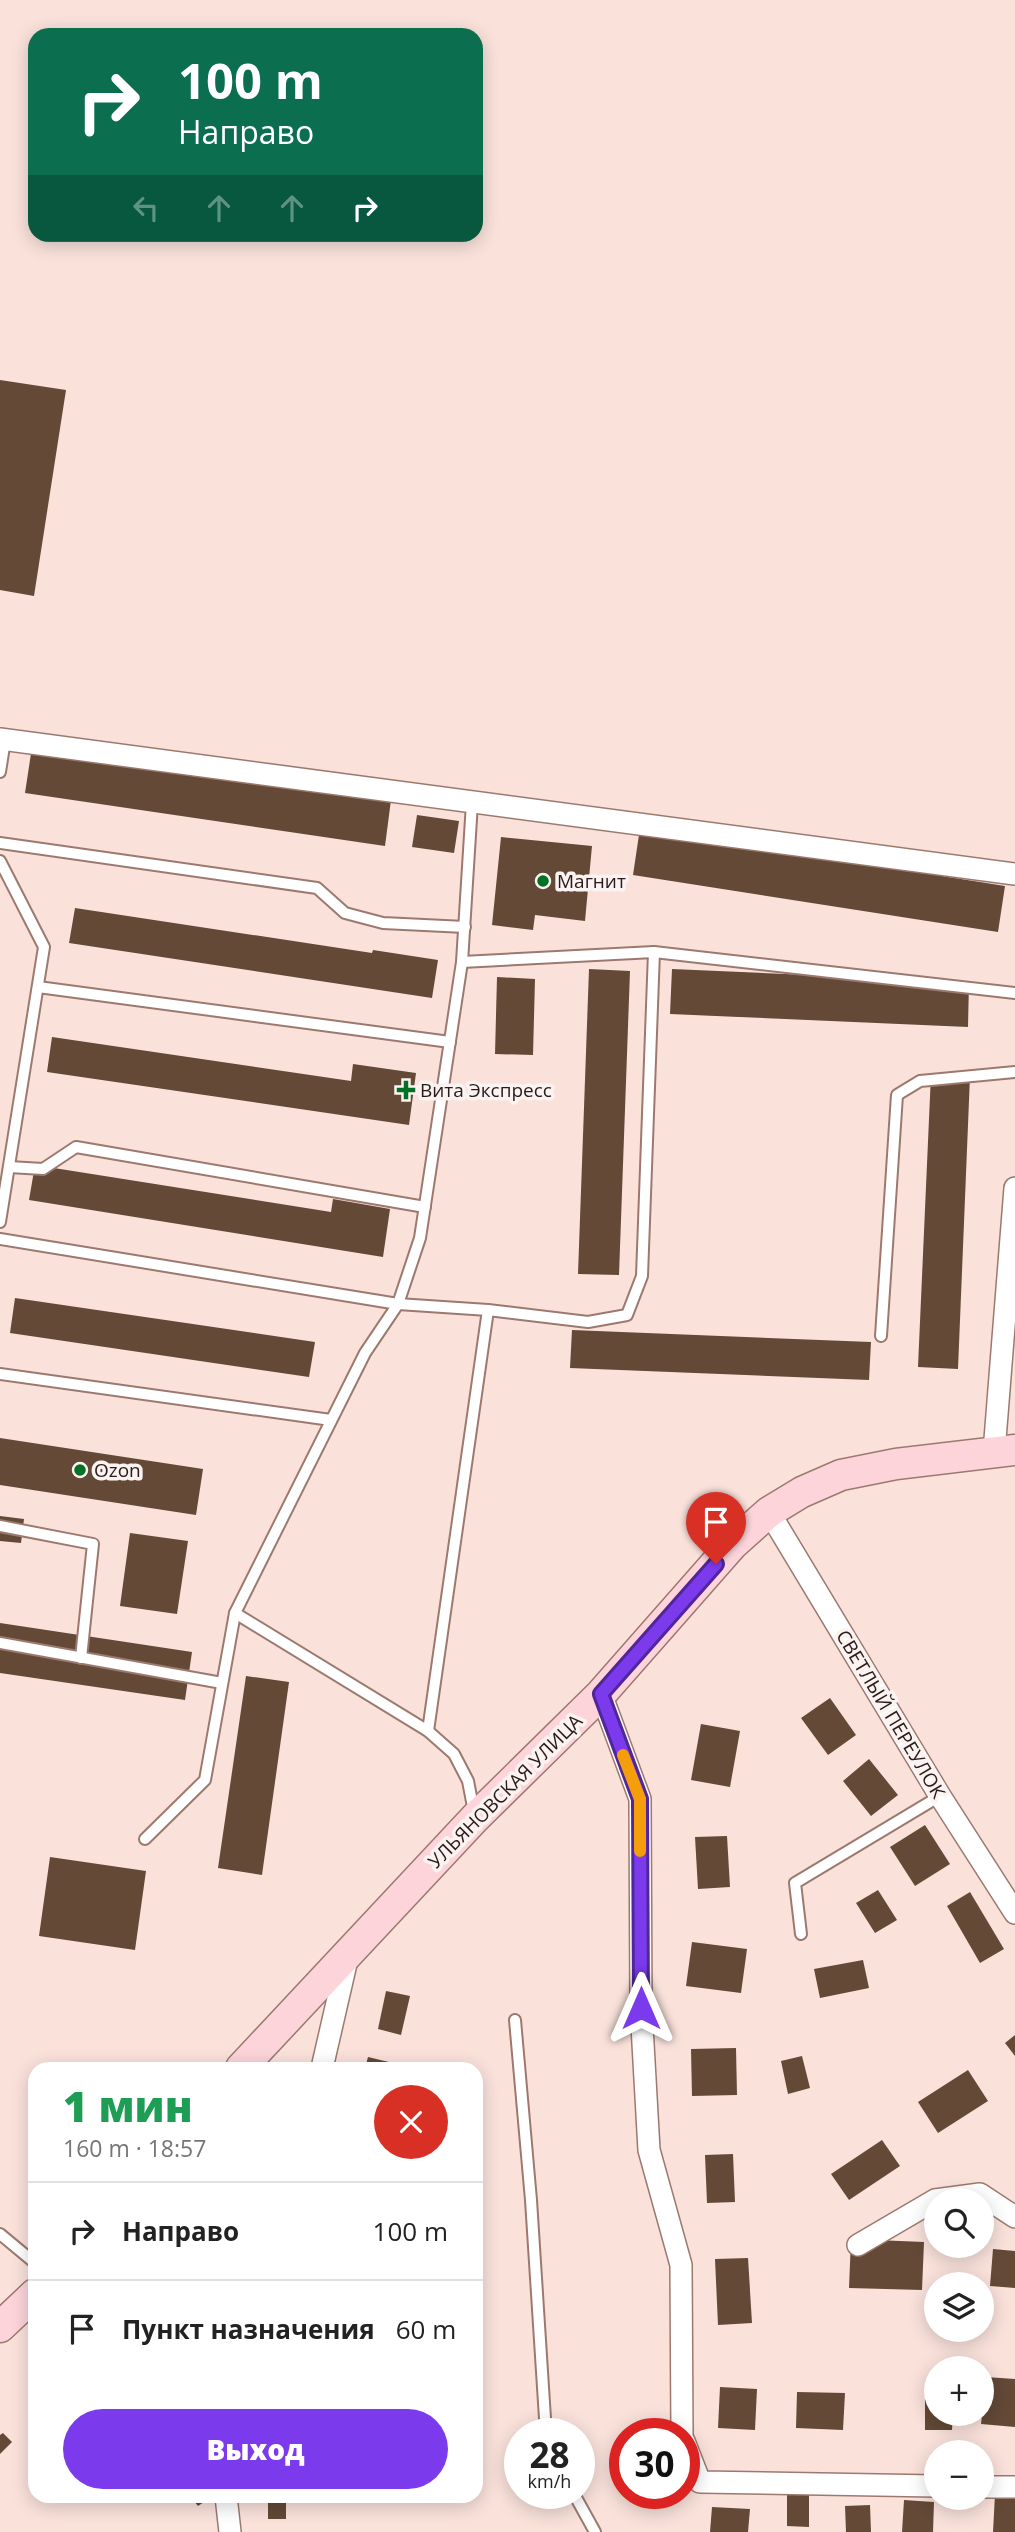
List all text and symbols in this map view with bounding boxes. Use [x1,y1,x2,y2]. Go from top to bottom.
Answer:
text: 100 m [178,47,323,113]
icon: right [63,56,154,147]
text: Направо [178,110,314,153]
icon: left [127,189,165,227]
icon: ahead [200,189,238,227]
icon: ahead [273,189,311,227]
icon: right [346,189,384,227]
place label: Магнит [557,868,626,894]
marker: Магнит [535,873,551,889]
place label: Вита Экспресс [420,1077,552,1103]
marker: Вита Экспресс [398,1082,414,1098]
place label: Ozon [94,1457,141,1483]
marker: Ozon [72,1462,88,1478]
pin [686,1492,746,1564]
icon: arrive [697,1503,735,1541]
street label: СВЕТЛЫЙ ПЕРЕУЛОК [830,1625,952,1803]
street label: УЛЬЯНОВСКАЯ УЛИЦА [422,1708,588,1874]
position arrow [604,1971,678,2045]
text: 1 мин [63,2077,193,2134]
button: close [374,2085,448,2159]
text: 160 m · 18:57 [63,2132,206,2164]
map controls [924,2188,994,2510]
button: search [924,2188,994,2258]
icon: right [63,2212,101,2250]
text: Направо [122,2213,239,2249]
text: 100 m [373,2213,448,2249]
button: layers [924,2272,994,2342]
icon: arrive [63,2310,101,2348]
text: Пункт назначения [122,2311,375,2347]
text: 60 m [396,2311,456,2347]
button: + [924,2356,994,2426]
button: Выход [63,2409,448,2489]
speed limit sign: 30 [609,2418,700,2509]
text: 28 [529,2431,570,2478]
button: − [924,2440,994,2510]
text: km/h [528,2469,571,2493]

